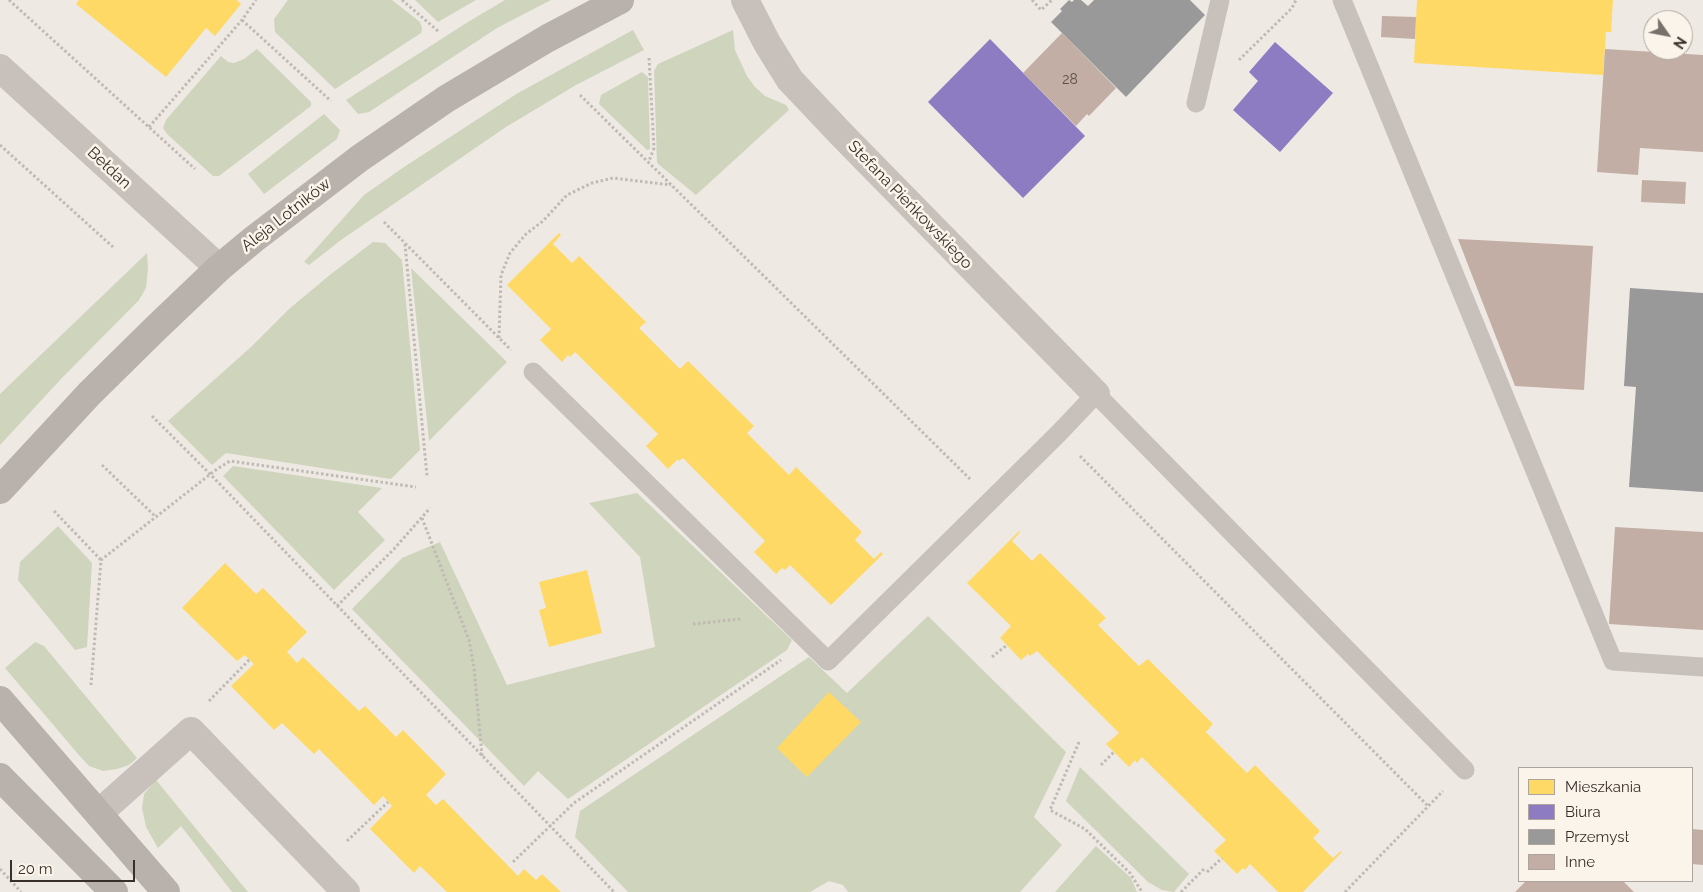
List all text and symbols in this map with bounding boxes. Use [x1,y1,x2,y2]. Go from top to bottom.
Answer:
north arrow [1643,10,1693,60]
text: N [1670,34,1689,51]
house number: 28 [1062,72,1078,88]
street label: Stefana Pieńkowskiego [844,137,976,273]
street label: Bełdan [83,143,135,193]
street label: Aleja Lotników [238,174,334,256]
legend [1518,767,1693,882]
text: Mieszkania [1565,778,1641,796]
text: Biura [1565,803,1601,821]
text: Przemysł [1565,828,1629,846]
scale bar [12,850,138,882]
text: Inne [1565,853,1595,871]
text: 20 m [18,860,53,878]

